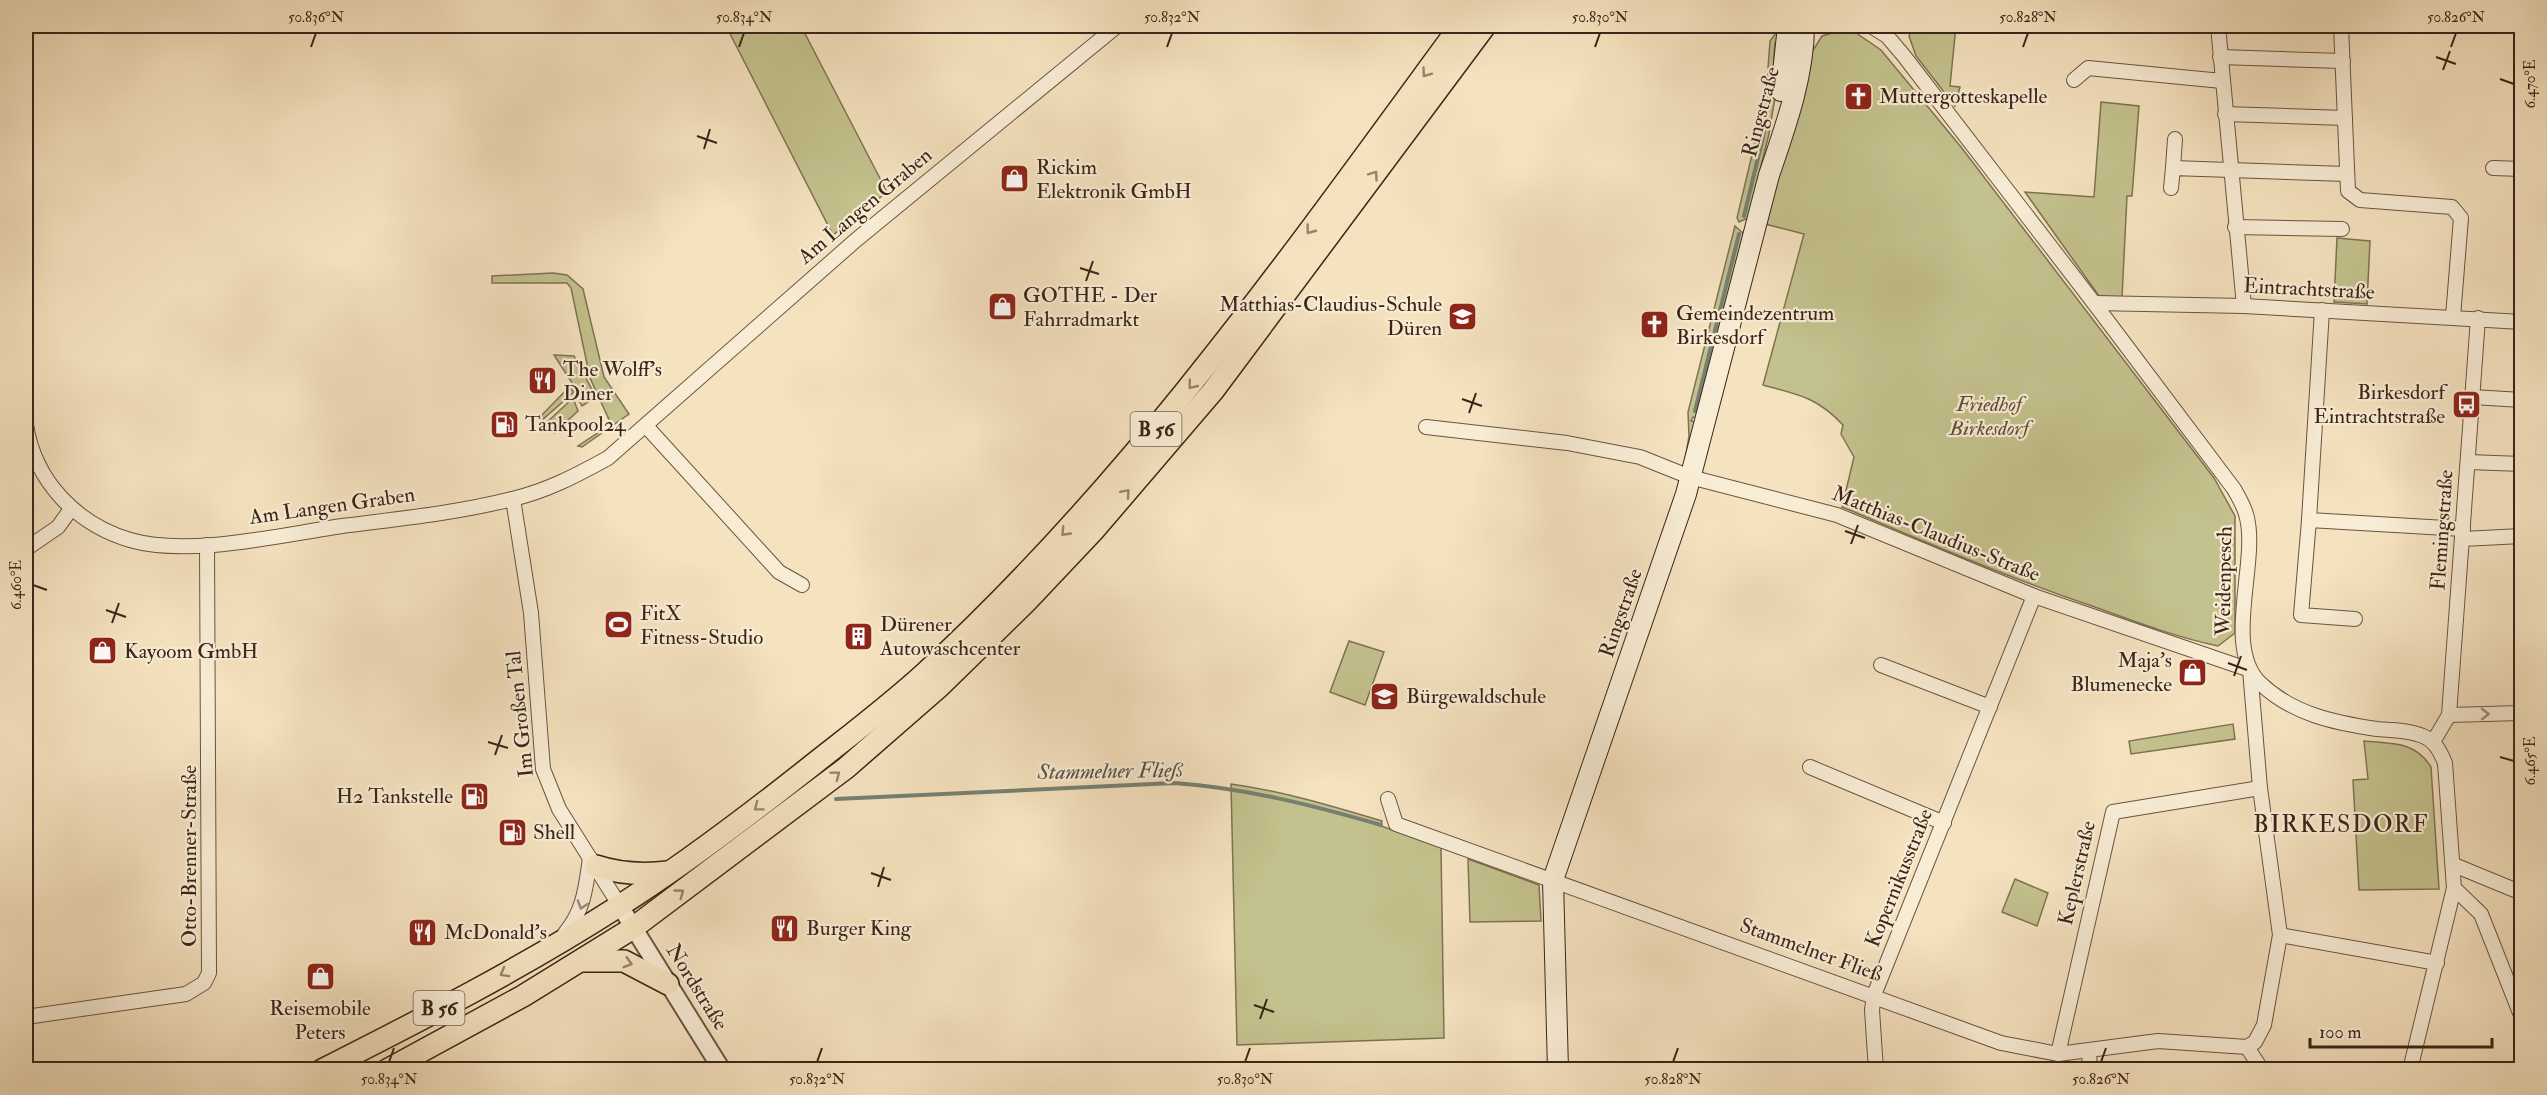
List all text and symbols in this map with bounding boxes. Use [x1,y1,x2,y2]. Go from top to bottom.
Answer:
text: 50.836°N [288,8,345,27]
text: 50.834°N [716,8,773,27]
text: 50.832°N [1144,8,1201,27]
text: 50.830°N [1572,8,1629,27]
text: 50.828°N [1999,8,2057,27]
text: 50.826°N [2427,8,2486,27]
text: 6.470°E [2521,59,2540,109]
street label: Ringstraße [1736,64,1786,160]
one-way arrow [1422,66,1433,77]
church icon: Muttergotteskapelle [1842,80,1874,112]
place label: Muttergotteskapelle [1879,83,2048,110]
street label: Am Langen Graben [792,142,938,271]
place label: Rickim Elektronik GmbH [1036,154,1192,205]
shop icon: Rickim Elektronik GmbH [999,163,1031,195]
one-way arrow [1367,171,1378,182]
one-way arrow [1307,223,1318,234]
street label: Eintrachtstraße [2243,272,2376,306]
place label: GOTHE - Der Fahrradmarkt [1023,282,1157,333]
shop icon: GOTHE - Der Fahrradmarkt [986,291,1018,323]
place label: Matthias-Claudius-Schule Düren [1219,291,1442,342]
school or university icon: Matthias-Claudius-Schule Düren [1447,300,1479,332]
place label: Gemeindezentrum Birkesdorf [1676,300,1834,351]
church icon: Gemeindezentrum Birkesdorf [1639,309,1671,341]
place label: The Wolff's Diner [563,356,662,407]
restaurant icon: The Wolff's Diner [526,365,558,397]
one-way arrow [1188,378,1199,389]
place label: Birkesdorf Eintrachtstraße [2314,379,2448,430]
bus stop icon: Birkesdorf Eintrachtstraße [2450,388,2482,420]
park label: Friedhof Birkesdorf [1948,391,2034,442]
fuel station icon: Tankpool24 [488,408,520,440]
place label: Tankpool24 [525,411,627,438]
road number: B 56 [1130,412,1182,446]
street label: Flemingstraße [2424,469,2460,591]
street label: Matthias-Claudius-Straße [1828,480,2044,588]
street label: Am Langen Graben [246,481,417,531]
one-way arrow [1119,489,1130,500]
one-way arrow [1061,525,1072,536]
street label: Weidenpesch [2210,526,2238,637]
text: 6.460°E [7,560,26,610]
street label: Ringstraße [1593,565,1649,661]
place label: FitX Fitness-Studio [640,600,763,651]
sports icon: FitX Fitness-Studio [603,609,635,641]
place label: Dürener Autowaschcenter [879,611,1021,662]
building icon: Dürener Autowaschcenter [843,620,875,652]
shop icon: Kayoom GmbH [87,635,119,667]
place label: Kayoom GmbH [124,638,258,665]
place label: Maja's Blumenecke [2071,647,2172,698]
street label: Im Großen Tal [500,649,540,779]
shop icon: Maja's Blumenecke [2177,656,2209,688]
school or university icon: Bürgewaldschule [1369,680,1401,712]
place label: Bürgewaldschule [1406,683,1546,710]
one-way arrow [2481,708,2490,720]
text: 6.465°E [2521,736,2540,786]
water label: Stammelner Fließ [1036,756,1184,786]
street label: Otto-Brenner-Straße [176,765,203,947]
one-way arrow [829,772,840,783]
fuel station icon: H2 Tankstelle [458,780,490,812]
place label: H2 Tankstelle [336,783,453,810]
one-way arrow [753,800,764,811]
street label: Kopernikusstraße [1859,805,1939,951]
district label: BIRKESDORF [2253,809,2429,840]
fuel station icon: Shell [496,816,528,848]
street label: Keplerstraße [2052,818,2102,928]
place label: Shell [533,819,576,846]
one-way arrow [673,889,684,900]
one-way arrow [576,899,589,910]
restaurant icon: Burger King [769,912,801,944]
street label: Stammelner Fließ [1736,912,1886,988]
place label: Burger King [806,915,912,942]
restaurant icon: McDonald's [407,916,439,948]
place label: McDonald's [444,919,547,946]
street label: Nordstraße [660,939,734,1035]
one-way arrow [623,956,633,969]
shop icon: Reisemobile Peters [304,961,336,993]
one-way arrow [500,966,510,977]
road number: B 56 [414,991,464,1025]
place label: Reisemobile Peters [269,995,371,1046]
scale bar [2310,1011,2492,1049]
text: 100 m [2319,1021,2362,1044]
text: 50.834°N [361,1070,418,1089]
text: 50.832°N [789,1070,846,1089]
text: 50.830°N [1217,1070,1274,1089]
text: 50.828°N [1644,1070,1702,1089]
text: 50.826°N [2072,1070,2131,1089]

